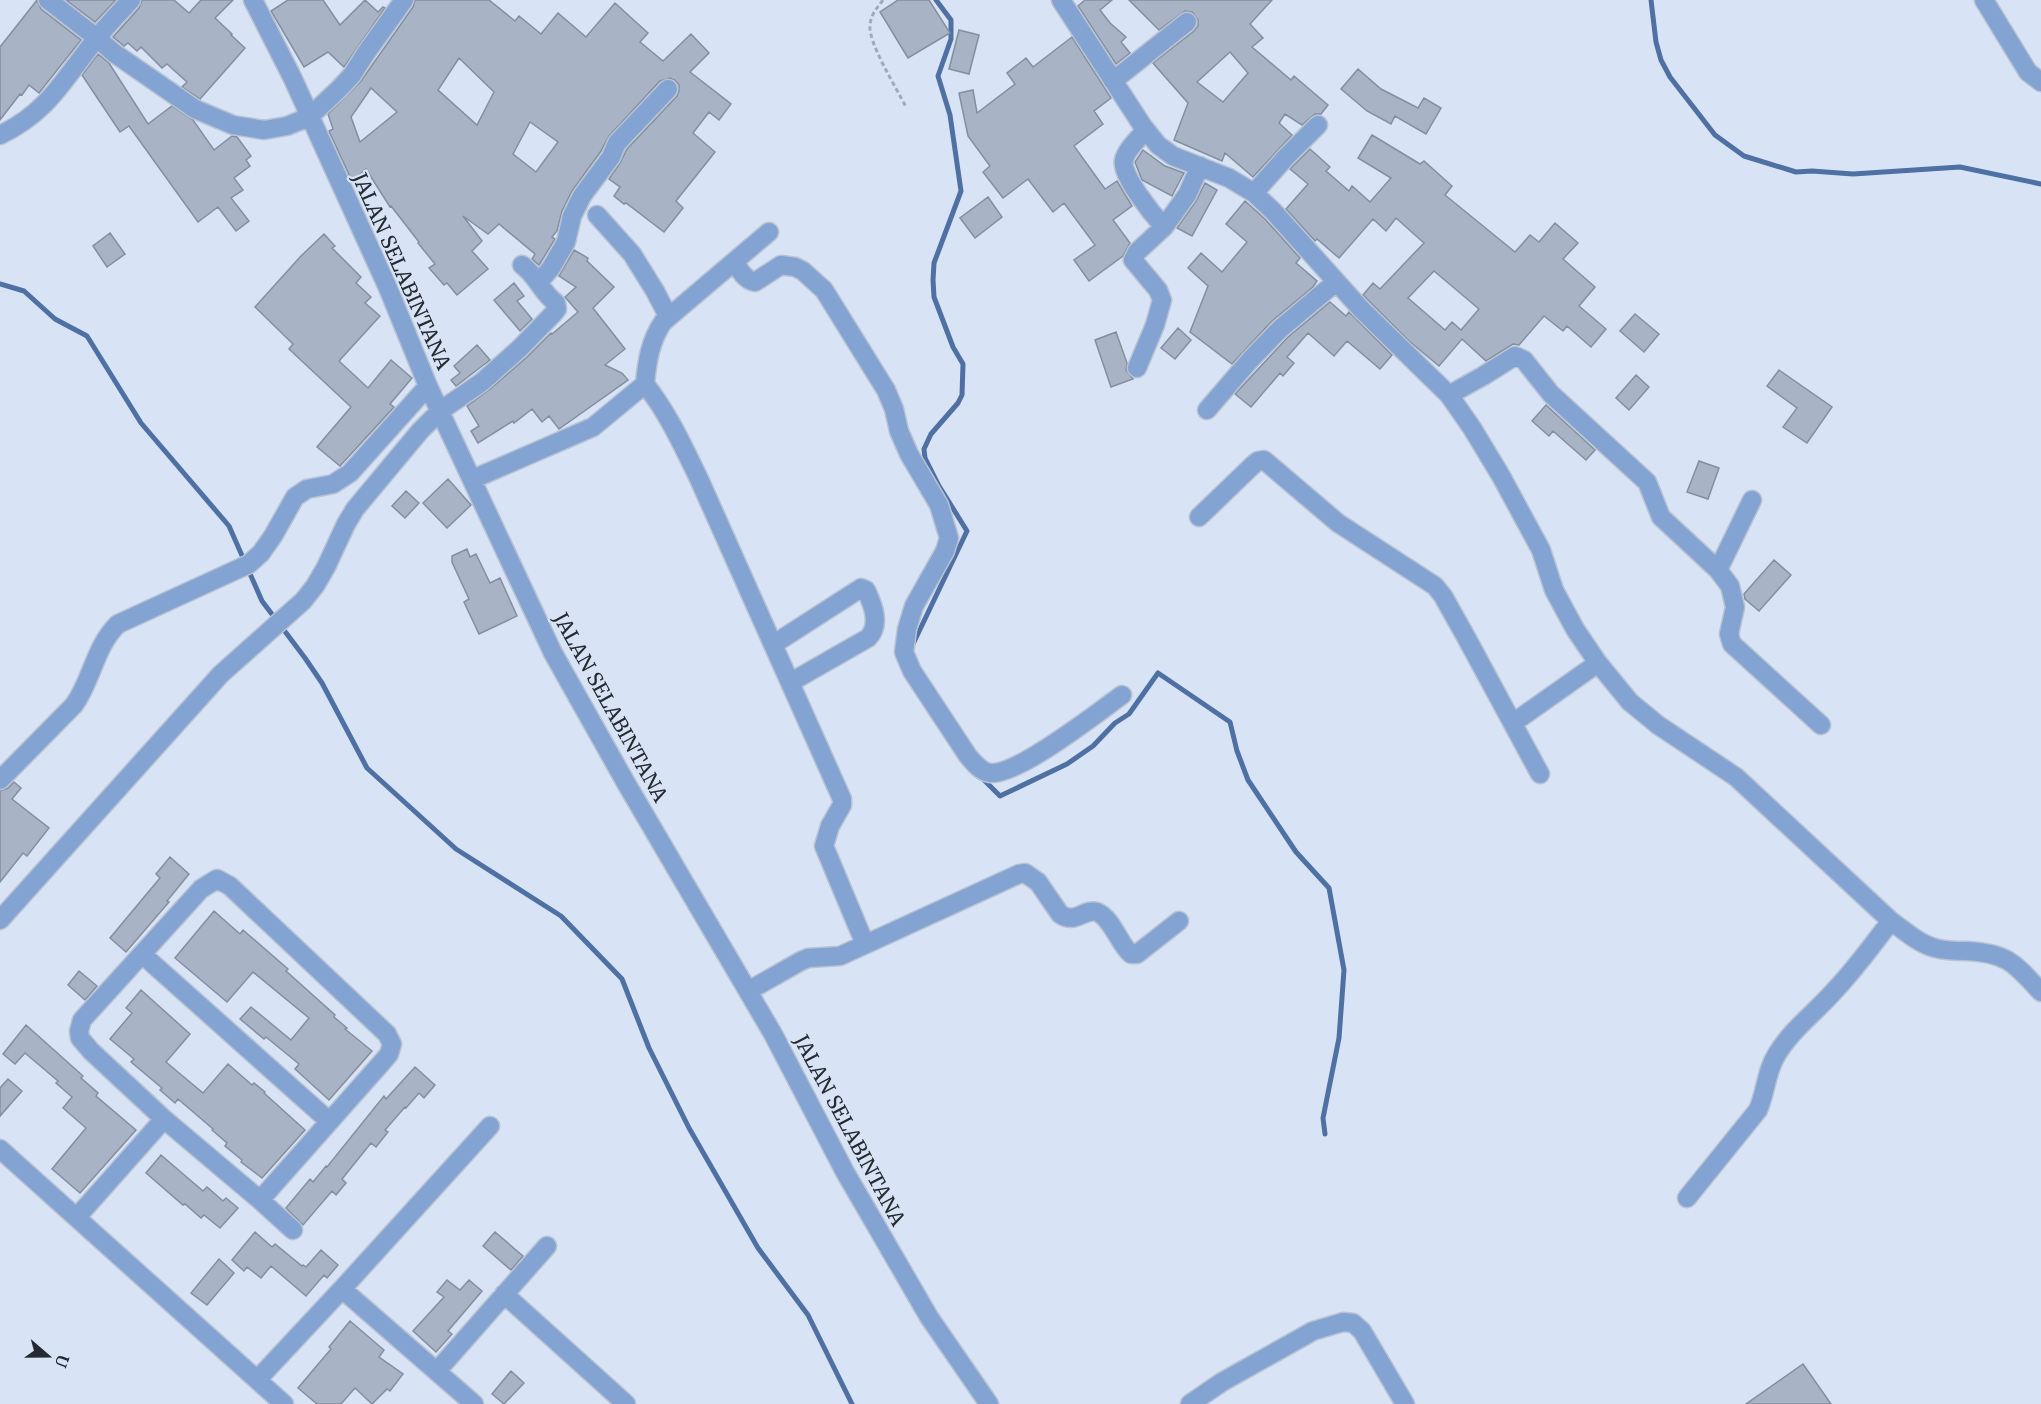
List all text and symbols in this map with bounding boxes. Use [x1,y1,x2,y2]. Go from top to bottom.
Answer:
street label: JALAN SELABINTANA [347,168,457,374]
street label: JALAN SELABINTANA [548,607,674,807]
street label: JALAN SELABINTANA [789,1029,911,1230]
north arrow [18,1326,78,1386]
text: U [51,1352,74,1370]

